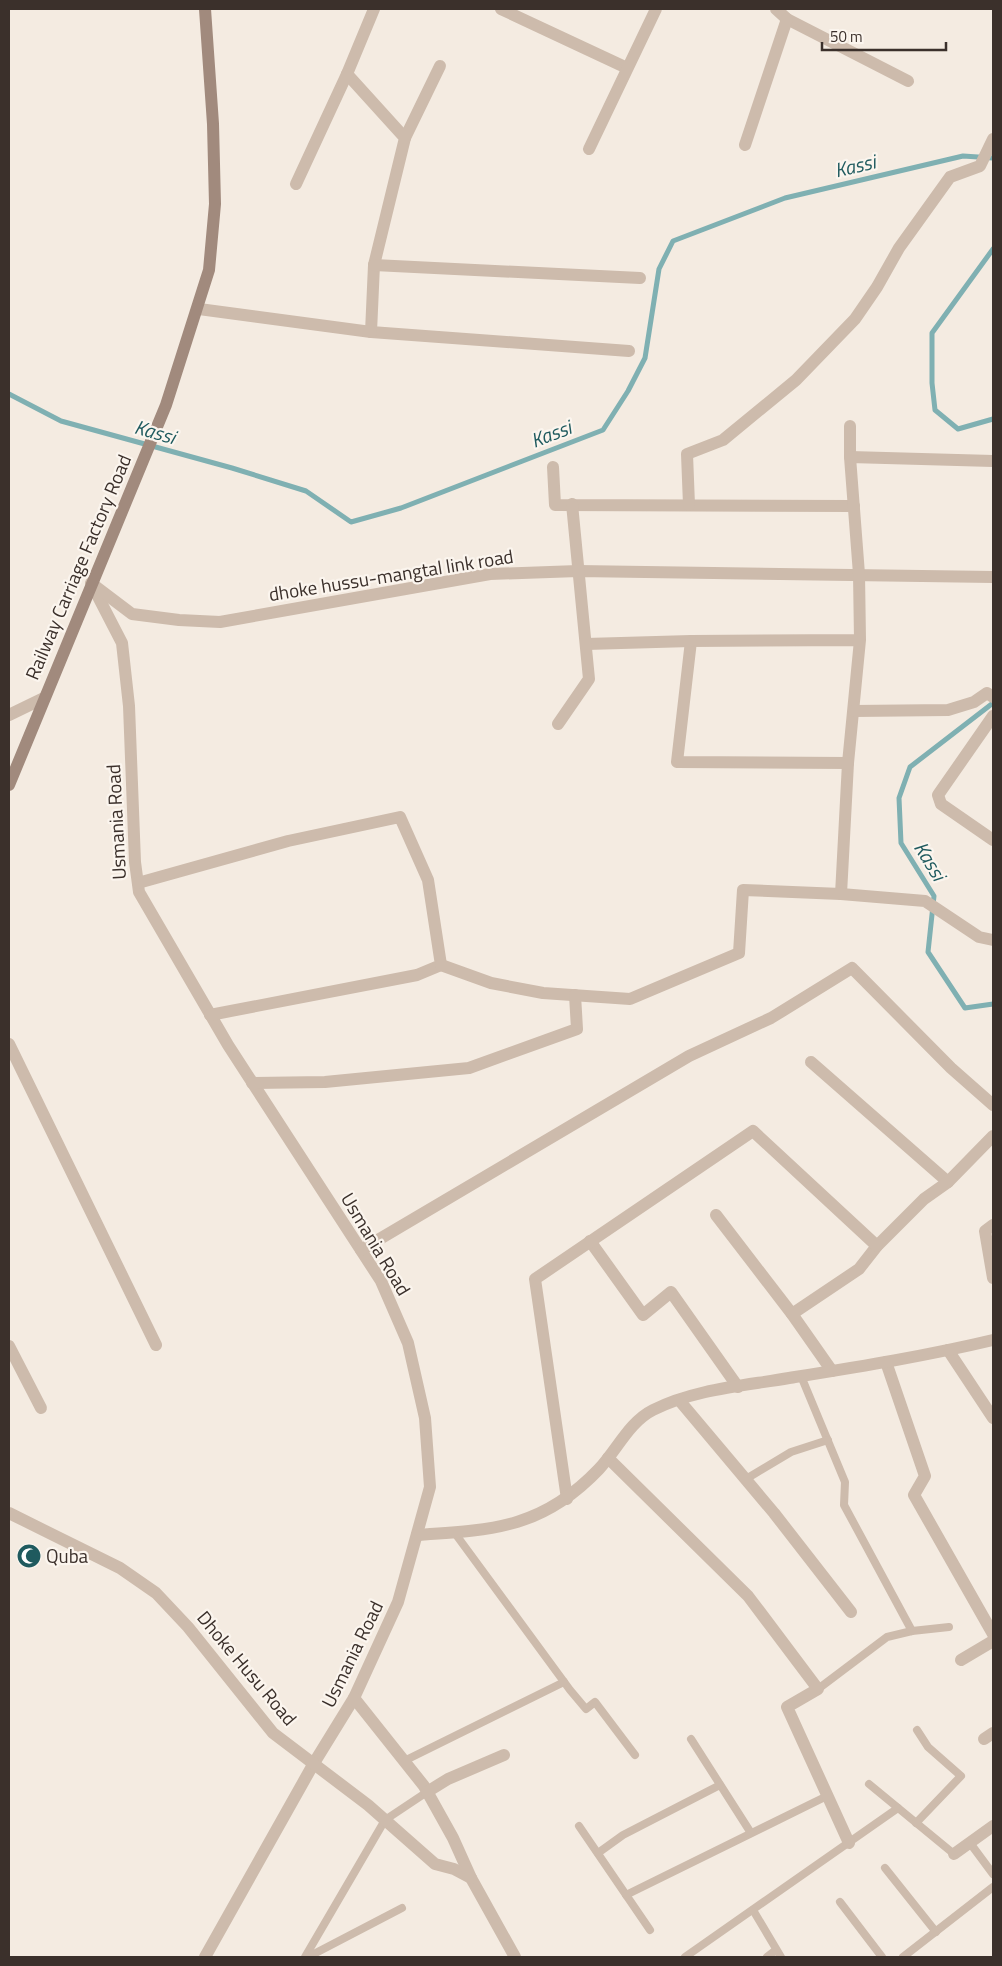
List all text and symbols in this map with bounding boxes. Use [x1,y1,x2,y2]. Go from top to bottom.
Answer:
scale bar [822,20,946,52]
text: 50 m [830,25,863,48]
water label: Kassi [831,145,881,185]
water label: Kassi [131,411,182,453]
water label: Kassi [526,411,578,455]
street label: Railway Carriage Factory Road [17,450,138,684]
street label: dhoke hussu-mangtal link road [266,541,515,608]
street label: Usmania Road [98,764,133,880]
water label: Kassi [906,835,956,889]
street label: Usmania Road [334,1187,419,1301]
place label: Quba [46,1541,89,1570]
mosque icon: Quba [16,1543,42,1569]
street label: Usmania Road [313,1595,390,1712]
street label: Dhoke Husu Road [191,1604,304,1731]

